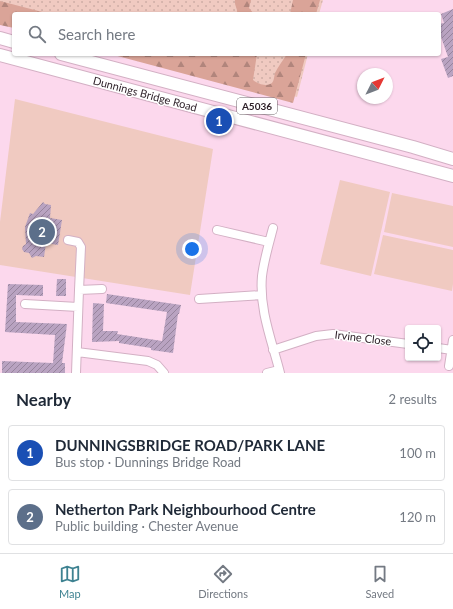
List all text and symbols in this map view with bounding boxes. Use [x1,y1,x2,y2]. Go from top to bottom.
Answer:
search box [12,12,441,56]
icon: search [26,23,48,45]
text: Search here [58,25,135,43]
north arrow [357,68,393,104]
street label: Dunnings Bridge Road [92,73,199,114]
road number: A5036 [237,98,277,114]
pin: 1 [206,106,232,136]
pin: 2 [29,217,55,247]
your location [182,239,202,259]
map controls [405,325,441,361]
button: locate [405,325,441,361]
street label: Irvine Close [334,328,392,347]
text: Nearby [16,389,71,410]
text: 2 results [389,391,437,407]
text: DUNNINGSBRIDGE ROAD/PARK LANE [55,436,325,454]
text: 1 [26,445,34,461]
text: 100 m [399,445,436,461]
text: Bus stop · Dunnings Bridge Road [55,454,241,470]
text: Netherton Park Neighbourhood Centre [55,500,316,518]
text: 2 [26,509,34,525]
text: 120 m [399,509,436,525]
text: Public building · Chester Avenue [55,518,238,534]
tab: Map [59,563,81,600]
tab: Directions [198,563,248,600]
tab: Saved [365,563,394,600]

